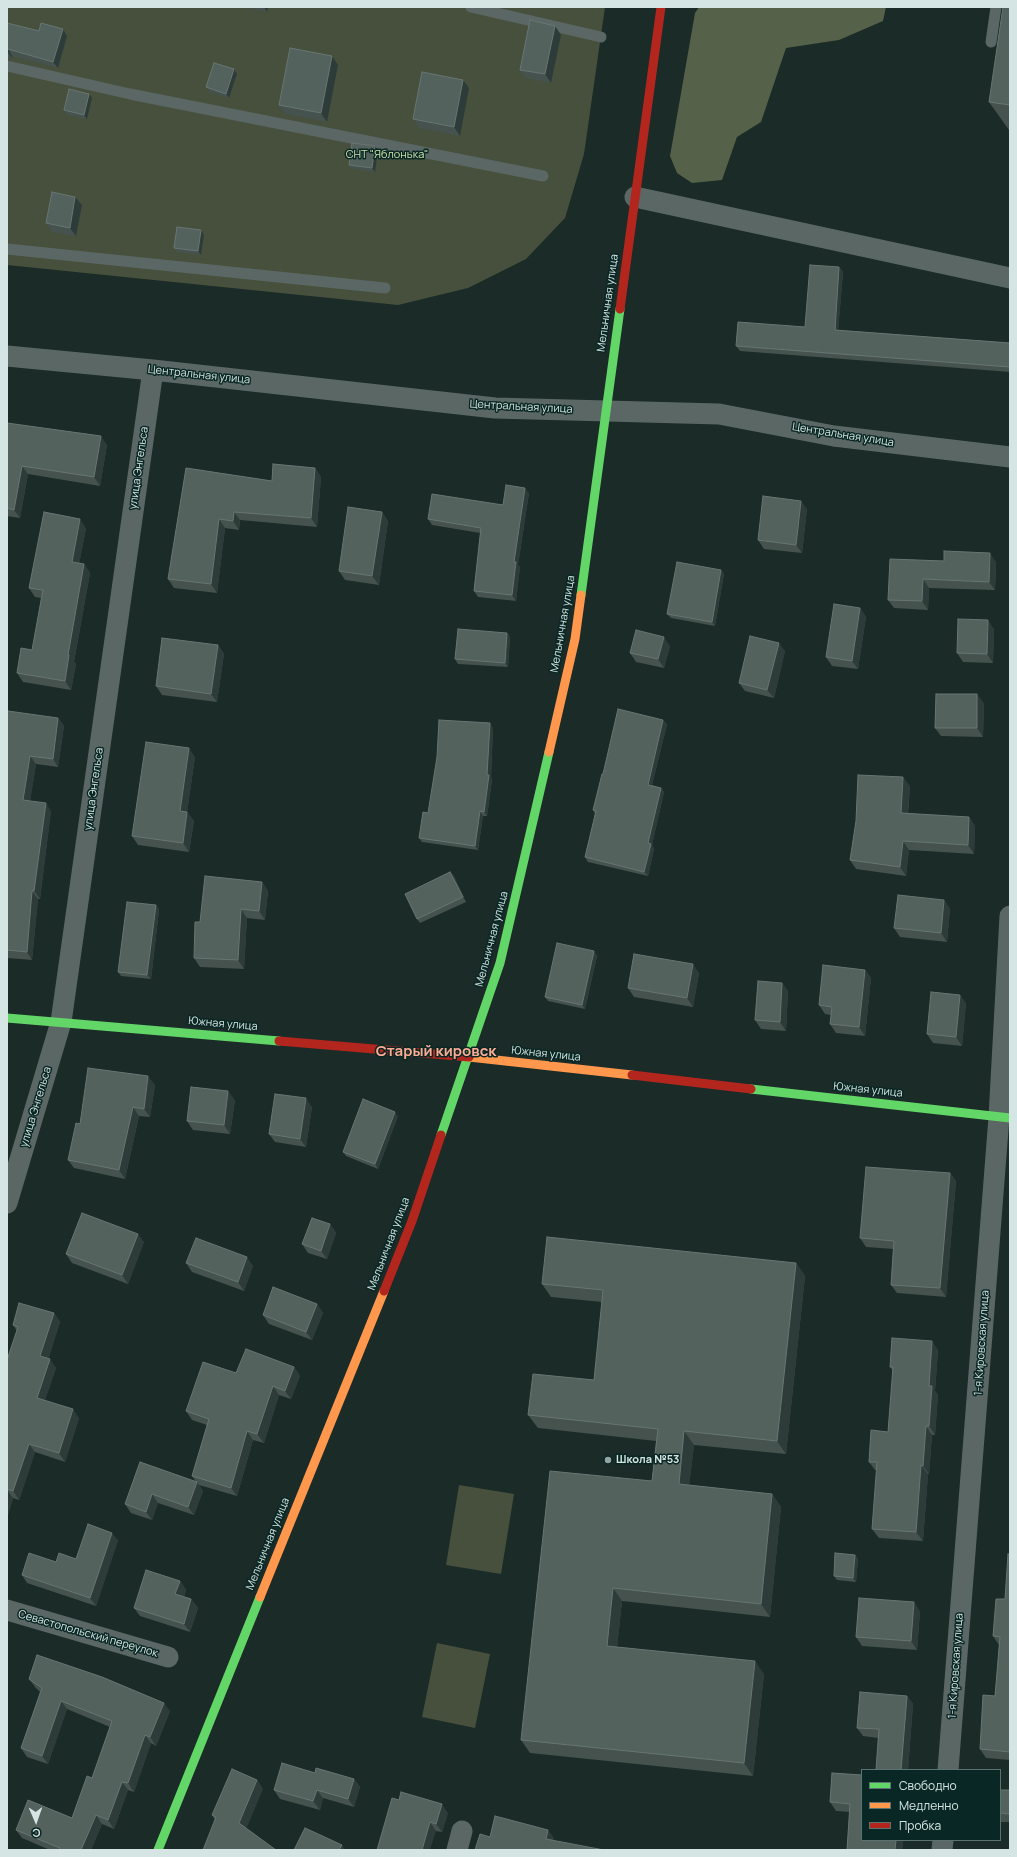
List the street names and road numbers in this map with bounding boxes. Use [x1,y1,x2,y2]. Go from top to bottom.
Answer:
street label: Мельничная улица [595,253,621,353]
street label: Центральная улица [147,363,251,387]
street label: Центральная улица [469,398,573,416]
street label: Центральная улица [791,420,895,450]
street label: улица Энгельса [127,426,151,510]
street label: Мельничная улица [548,574,578,674]
street label: улица Энгельса [82,747,106,831]
street label: Мельничная улица [473,890,511,988]
street label: Южная улица [188,1014,258,1034]
street label: Южная улица [511,1044,581,1064]
street label: улица Энгельса [17,1065,55,1149]
street label: Южная улица [833,1080,903,1100]
street label: Мельничная улица [365,1196,413,1292]
street label: 1-я Кировская улица [972,1290,992,1396]
street label: Мельничная улица [243,1496,293,1592]
street label: Севастопольский переулок [17,1608,159,1660]
street label: 1-я Кировская улица [946,1613,966,1719]

